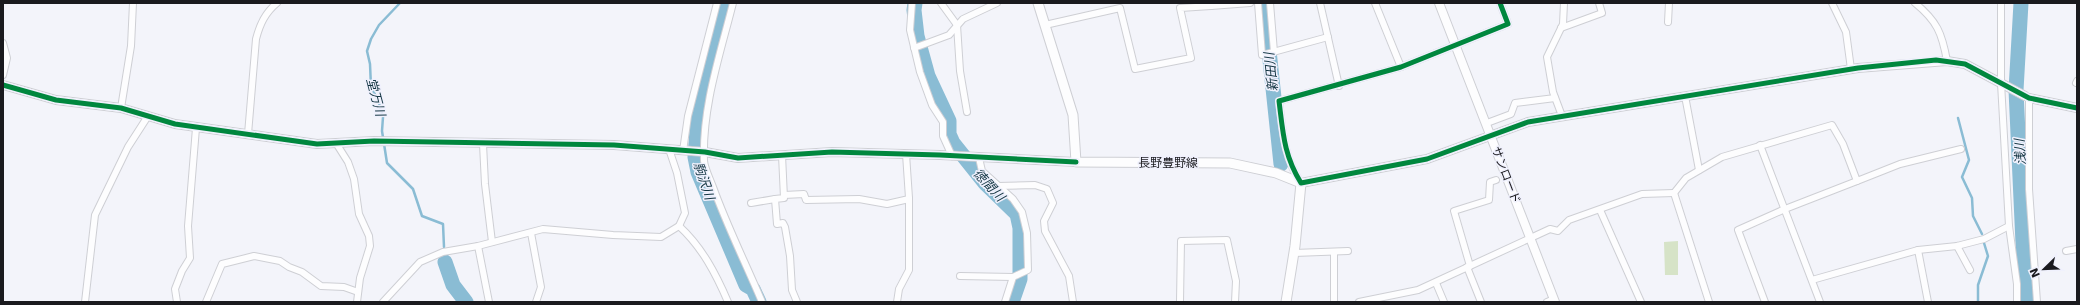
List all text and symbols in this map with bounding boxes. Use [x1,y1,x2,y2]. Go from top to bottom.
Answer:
water label: 新田川 [1261,50,1280,92]
water label: 堂万川 [364,76,389,120]
water label: 浅川 [2012,137,2028,165]
street label: サンロード [1489,144,1523,206]
street label: 長野豊野線 [1138,156,1198,170]
water label: 駒沢川 [691,160,718,204]
water label: 徳間川 [970,166,1009,206]
north arrow [2024,249,2064,289]
text: N [2027,266,2043,279]

